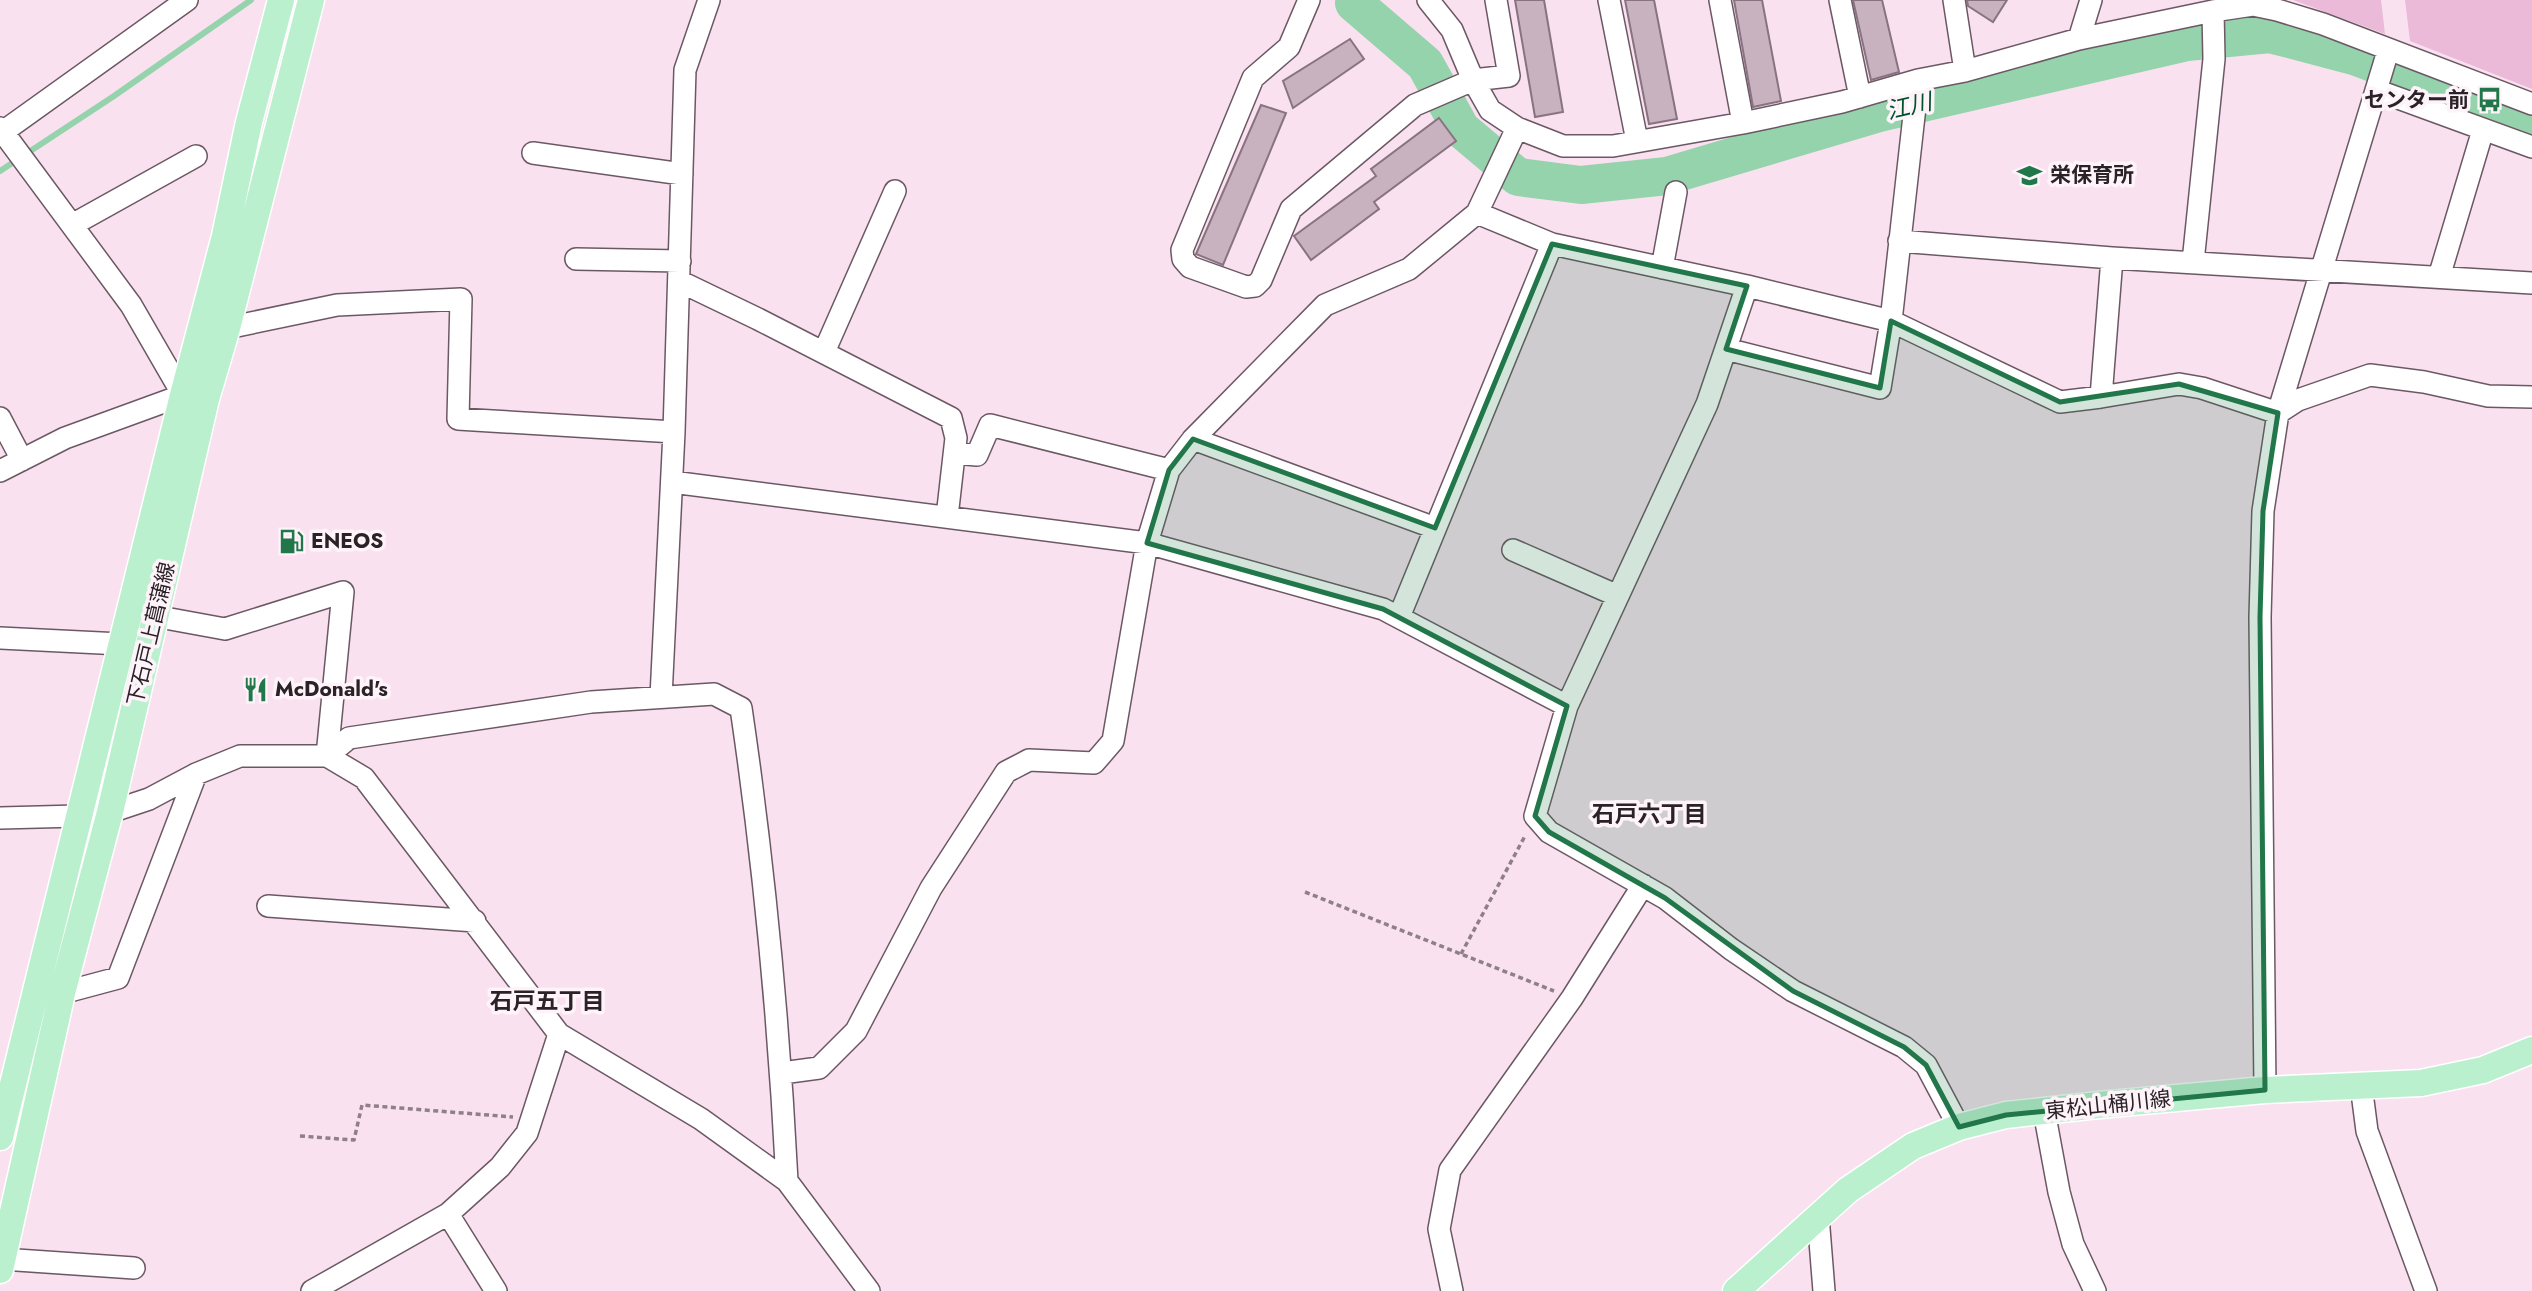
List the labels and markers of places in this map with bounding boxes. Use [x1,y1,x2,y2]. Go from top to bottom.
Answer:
place label: センター前 [2364,85,2469,115]
bus stop icon: センター前 [2475,86,2503,114]
place label: 栄保育所 [2050,160,2134,190]
school or university icon: 栄保育所 [2016,161,2044,189]
place label: ENEOS [311,526,383,556]
fuel station icon: ENEOS [277,527,305,555]
place label: McDonald's [275,674,388,704]
restaurant icon: McDonald's [241,675,269,703]

